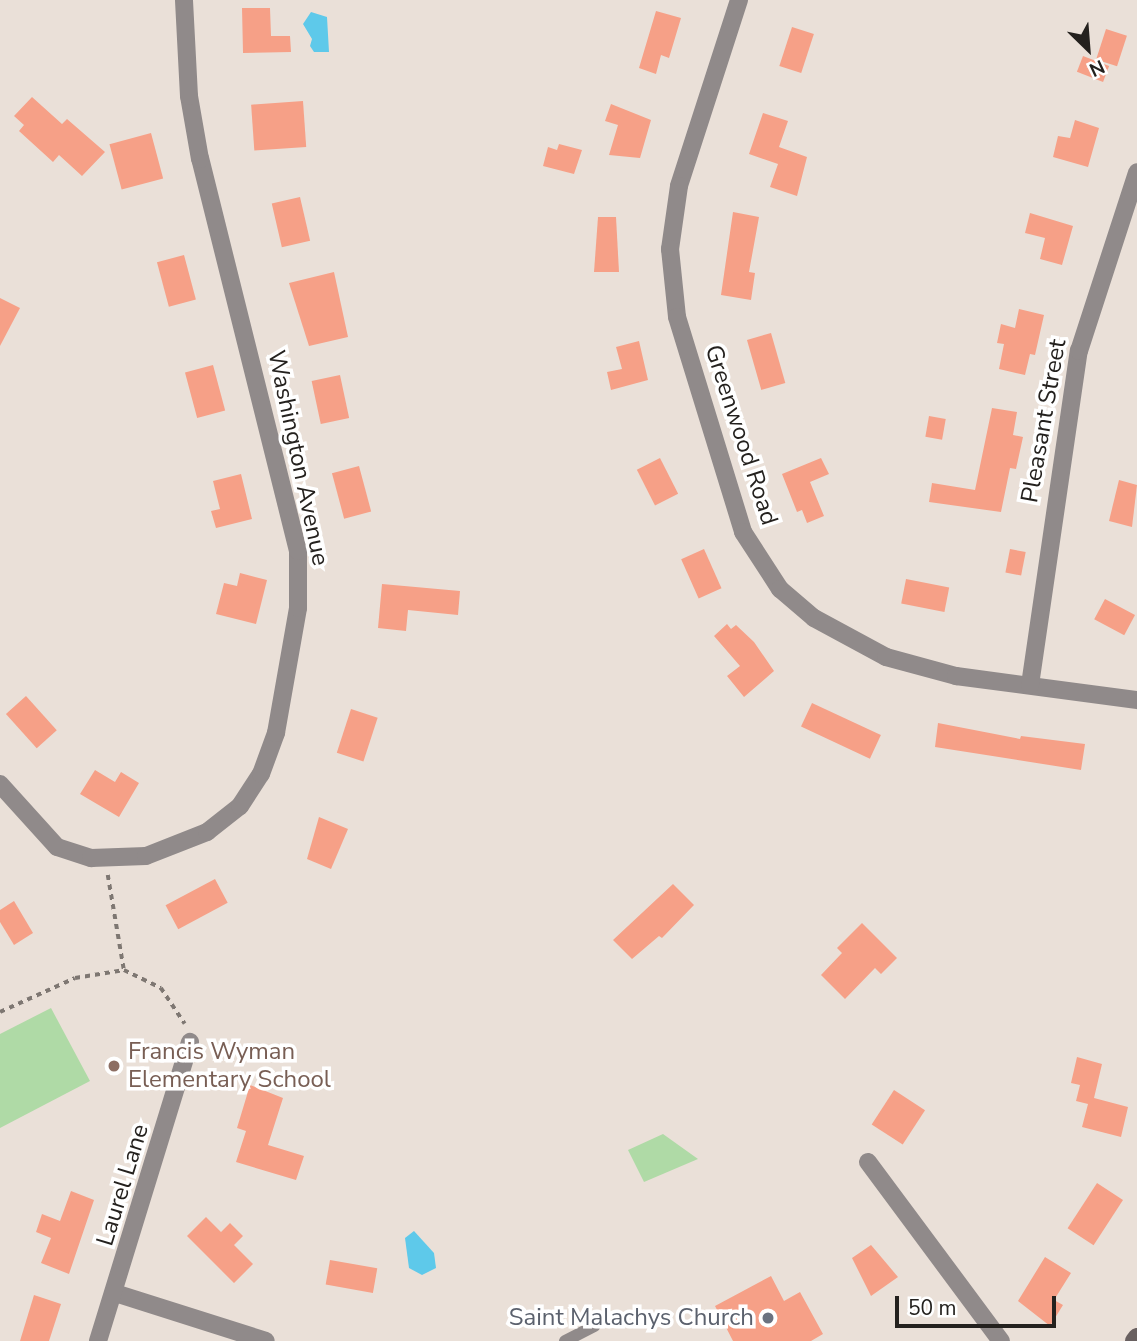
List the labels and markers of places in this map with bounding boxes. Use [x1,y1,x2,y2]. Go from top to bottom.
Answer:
place label: Francis Wyman Elementary School [128,1038,331,1094]
marker: Francis Wyman Elementary School [106,1058,122,1074]
place label: Saint Malachys Church [509,1304,754,1332]
marker: Saint Malachys Church [760,1310,776,1326]

